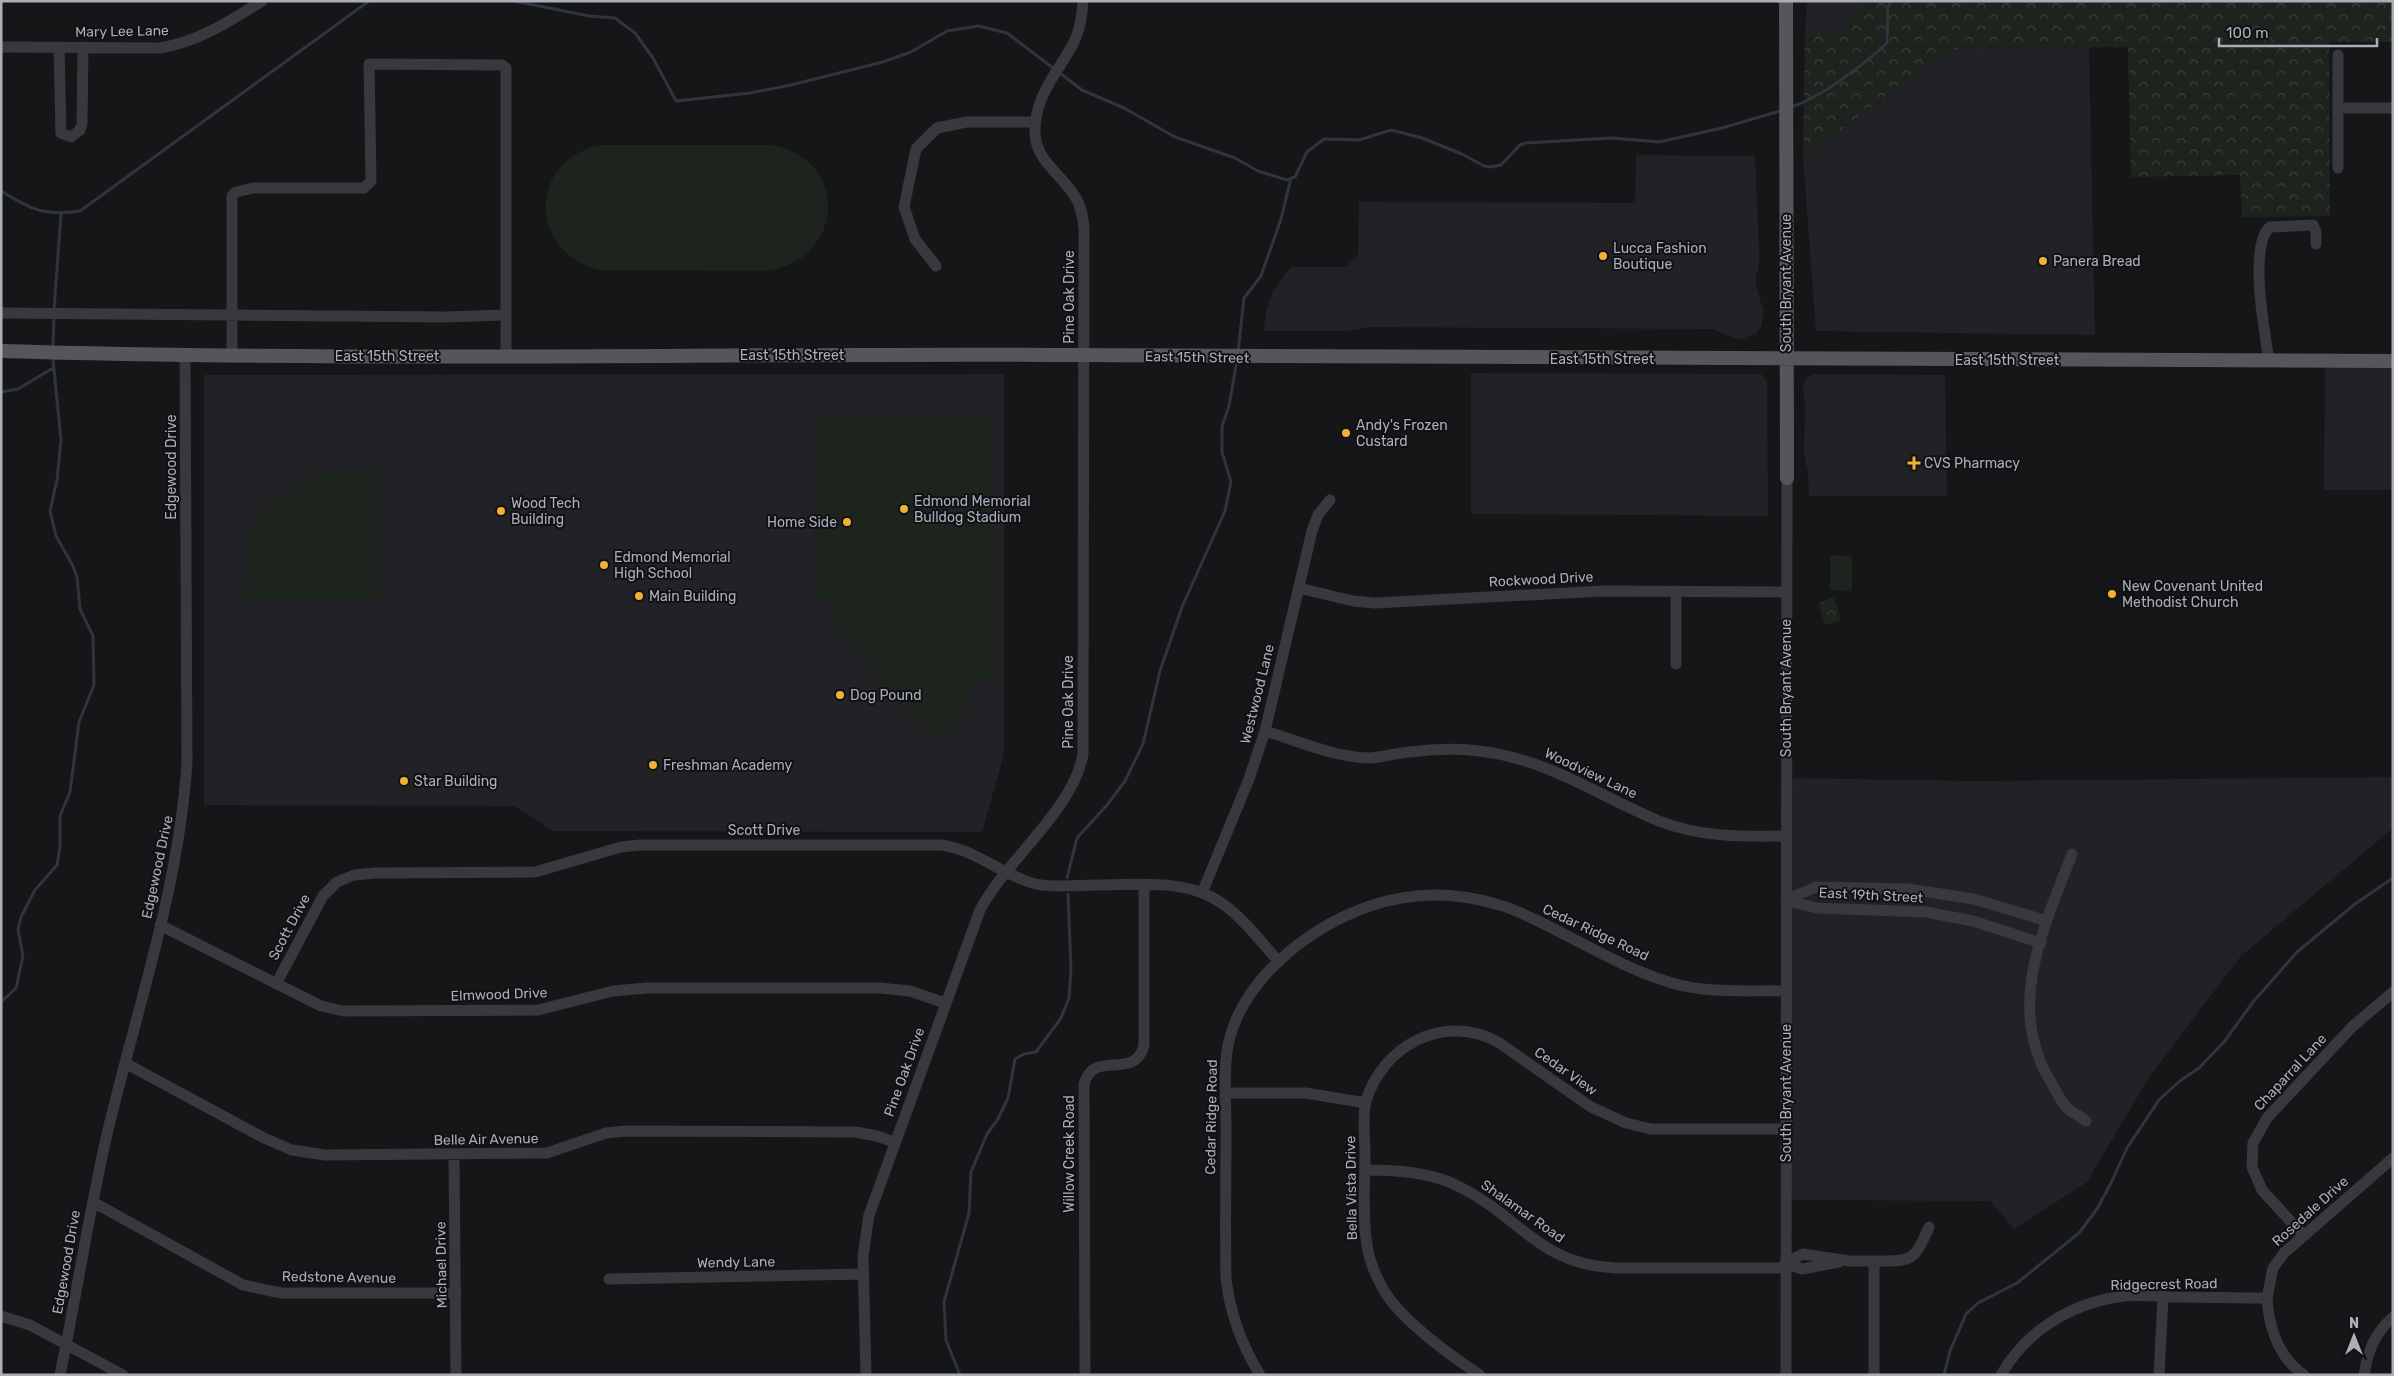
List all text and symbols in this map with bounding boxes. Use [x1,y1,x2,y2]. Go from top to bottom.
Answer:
scale bar [2219,15,2376,47]
street label: Mary Lee Lane [75,22,169,41]
text: 100 m [2226,24,2268,42]
street label: South Bryant Avenue [1778,214,1795,352]
place label: Lucca Fashion Boutique [1613,240,1707,273]
street label: Pine Oak Drive [1061,250,1078,344]
marker: Lucca Fashion Boutique [1597,250,1609,262]
place label: Panera Bread [2053,253,2141,270]
marker: Panera Bread [2037,255,2049,267]
street label: East 15th Street [740,347,845,364]
street label: East 15th Street [335,348,440,365]
street label: East 15th Street [1145,348,1250,367]
street label: East 15th Street [1550,351,1655,368]
street label: East 15th Street [1955,352,2060,369]
street label: Edgewood Drive [163,414,180,520]
place label: Andy's Frozen Custard [1356,417,1448,450]
marker: Andy's Frozen Custard [1340,427,1352,439]
place label: CVS Pharmacy [1924,455,2020,472]
marker: CVS Pharmacy [1908,457,1920,469]
place label: Edmond Memorial Bulldog Stadium [914,493,1031,526]
place label: Wood Tech Building [511,495,580,528]
marker: Edmond Memorial Bulldog Stadium [898,503,910,515]
marker: Wood Tech Building [495,505,507,517]
place label: Home Side [767,514,837,531]
marker: Home Side [841,516,853,528]
place label: Edmond Memorial High School [614,549,731,582]
marker: Edmond Memorial High School [598,559,610,571]
street label: Rockwood Drive [1488,568,1594,591]
place label: New Covenant United Methodist Church [2122,578,2263,611]
place label: Main Building [649,588,736,605]
marker: New Covenant United Methodist Church [2106,588,2118,600]
marker: Main Building [633,590,645,602]
street label: South Bryant Avenue [1778,619,1795,757]
street label: Westwood Lane [1237,642,1278,746]
street label: Pine Oak Drive [1060,655,1077,749]
place label: Dog Pound [850,687,922,704]
marker: Dog Pound [834,689,846,701]
street label: Woodview Lane [1542,745,1640,802]
place label: Freshman Academy [663,757,793,774]
marker: Freshman Academy [647,759,659,771]
place label: Star Building [414,773,497,790]
marker: Star Building [398,775,410,787]
street label: Edgewood Drive [138,814,177,920]
street label: Scott Drive [728,822,800,839]
street label: East 19th Street [1818,884,1924,907]
street label: Scott Drive [265,891,314,963]
street label: Cedar Ridge Road [1540,900,1652,965]
street label: Elmwood Drive [450,984,548,1005]
street label: South Bryant Avenue [1778,1024,1795,1162]
street label: Pine Oak Drive [880,1025,929,1119]
street label: Chaparral Lane [2251,1030,2330,1114]
street label: Cedar View [1531,1044,1600,1099]
street label: Cedar Ridge Road [1202,1059,1221,1175]
street label: Willow Creek Road [1061,1095,1078,1213]
street label: Belle Air Avenue [433,1130,539,1149]
street label: Bella Vista Drive [1342,1135,1361,1241]
street label: Rosedale Drive [2269,1173,2352,1250]
street label: Shalamar Road [1478,1176,1568,1246]
street label: Edgewood Drive [49,1209,84,1315]
street label: Michael Drive [432,1221,451,1309]
street label: Wendy Lane [697,1253,775,1272]
street label: Redstone Avenue [282,1268,396,1287]
street label: Ridgecrest Road [2110,1275,2218,1294]
north arrow [2329,1311,2379,1361]
text: N [2349,1315,2359,1332]

